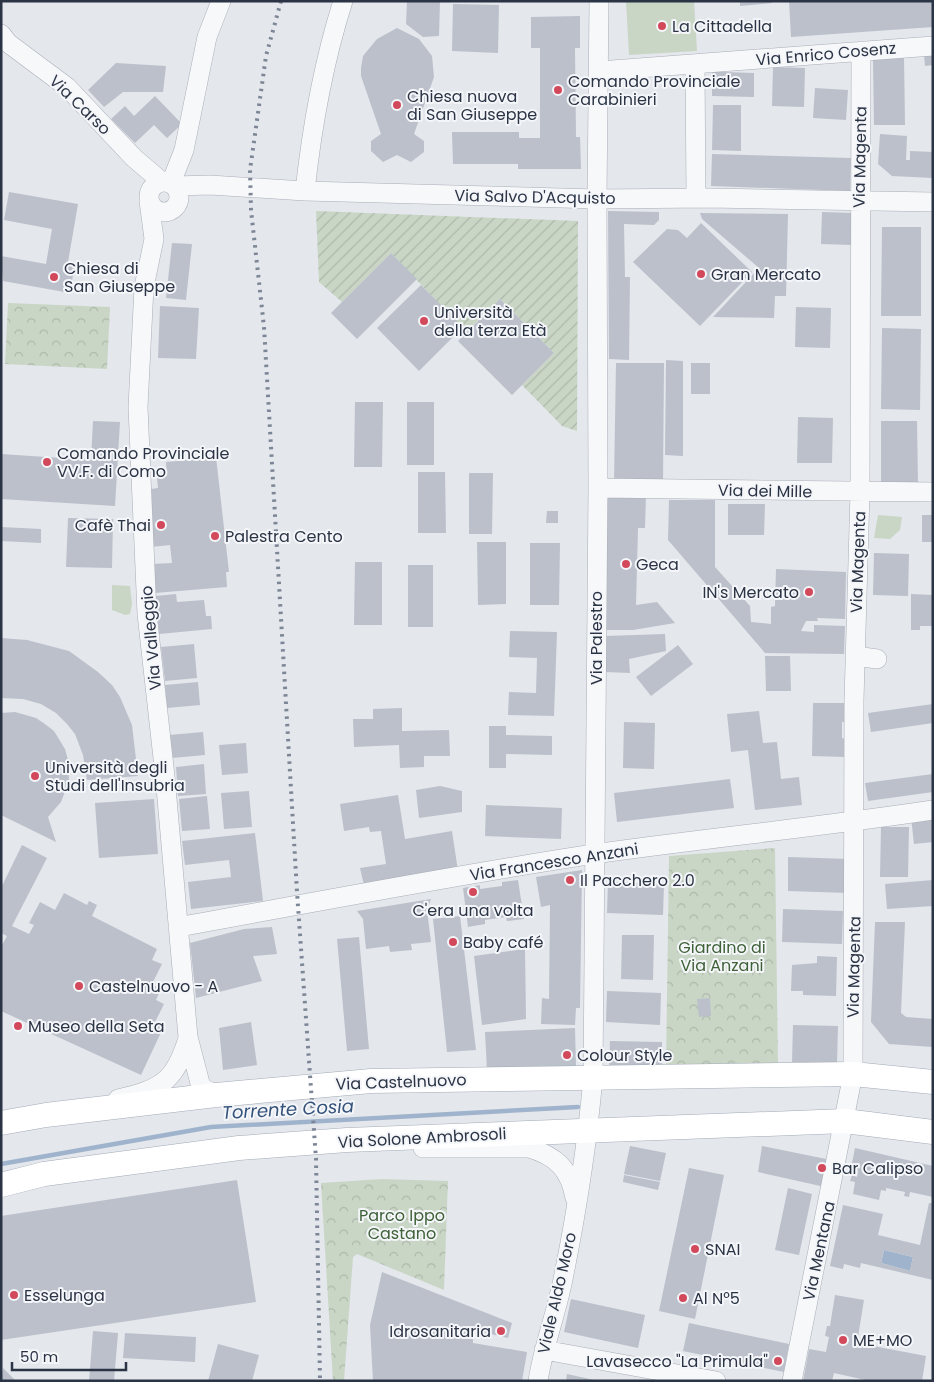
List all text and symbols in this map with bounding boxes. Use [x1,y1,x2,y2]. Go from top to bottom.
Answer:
place label: La Cittadella [672,15,772,38]
marker: La Cittadella [656,20,668,32]
street label: Via Enrico Cosenz [755,36,897,72]
street label: Via Carso [44,70,116,140]
place label: Comando Provinciale Carabinieri [568,70,740,111]
marker: Comando Provinciale Carabinieri [552,84,564,96]
place label: Chiesa nuova di San Giuseppe [407,85,537,126]
marker: Chiesa nuova di San Giuseppe [391,99,403,111]
street label: Via Magenta [848,106,872,208]
street label: Via Salvo D'Acquisto [454,184,616,210]
place label: Chiesa di San Giuseppe [64,257,175,298]
place label: Gran Mercato [711,263,821,286]
marker: Gran Mercato [695,268,707,280]
marker: Chiesa di San Giuseppe [48,271,60,283]
place label: Università della terza Età [434,301,547,342]
marker: Università della terza Età [418,315,430,327]
place label: Comando Provinciale VV.F. di Como [57,442,229,483]
marker: Comando Provinciale VV.F. di Como [41,456,53,468]
street label: Via dei Mille [718,479,812,503]
street label: Via Magenta [845,511,871,613]
place label: Cafè Thai [75,514,151,537]
marker: Cafè Thai [155,519,167,531]
place label: Palestra Cento [225,525,343,548]
marker: Palestra Cento [209,530,221,542]
place label: Geca [636,553,679,576]
marker: Geca [620,558,632,570]
place label: IN's Mercato [702,581,799,604]
street label: Via Valleggio [135,585,167,691]
marker: IN's Mercato [803,586,815,598]
street label: Via Palestro [585,591,608,685]
place label: Università degli Studi dell'Insubria [45,756,185,797]
marker: Università degli Studi dell'Insubria [29,770,41,782]
street label: Via Francesco Anzani [468,837,640,887]
place label: Il Pacchero 2.0 [580,869,695,892]
marker: Il Pacchero 2.0 [564,874,576,886]
marker: C'era una volta [467,886,479,898]
place label: C'era una volta [412,899,534,922]
street label: Via Magenta [842,916,866,1018]
place label: Baby café [463,931,544,954]
marker: Baby café [447,936,459,948]
park label: Giardino di Via Anzani [678,936,766,977]
place label: Castelnuovo - A [89,975,218,998]
marker: Castelnuovo - A [73,980,85,992]
place label: Museo della Seta [28,1015,164,1038]
marker: Museo della Seta [12,1020,24,1032]
place label: Colour Style [577,1044,672,1067]
marker: Colour Style [561,1049,573,1061]
street label: Via Castelnuovo [335,1068,467,1096]
water label: Torrente Cosia [222,1093,354,1125]
street label: Via Solone Ambrosoli [337,1122,507,1154]
place label: Bar Calipso [832,1157,923,1180]
marker: Bar Calipso [816,1162,828,1174]
street label: Via Mentana [797,1199,841,1303]
park label: Parco Ippo Castano [359,1204,445,1245]
street label: Viale Aldo Moro [532,1230,582,1356]
place label: SNAI [705,1238,740,1261]
marker: SNAI [689,1243,701,1255]
place label: Esselunga [24,1284,105,1307]
place label: Al N°5 [693,1287,740,1310]
marker: Esselunga [8,1289,20,1301]
marker: Al N°5 [677,1292,689,1304]
place label: Idrosanitaria [389,1320,491,1343]
marker: Idrosanitaria [495,1325,507,1337]
place label: ME+MO [853,1329,912,1352]
marker: ME+MO [837,1334,849,1346]
scale bar [12,1340,126,1372]
text: 50 m [20,1346,58,1367]
place label: Lavasecco "La Primula" [586,1350,768,1373]
marker: Lavasecco "La Primula" [772,1355,784,1367]

